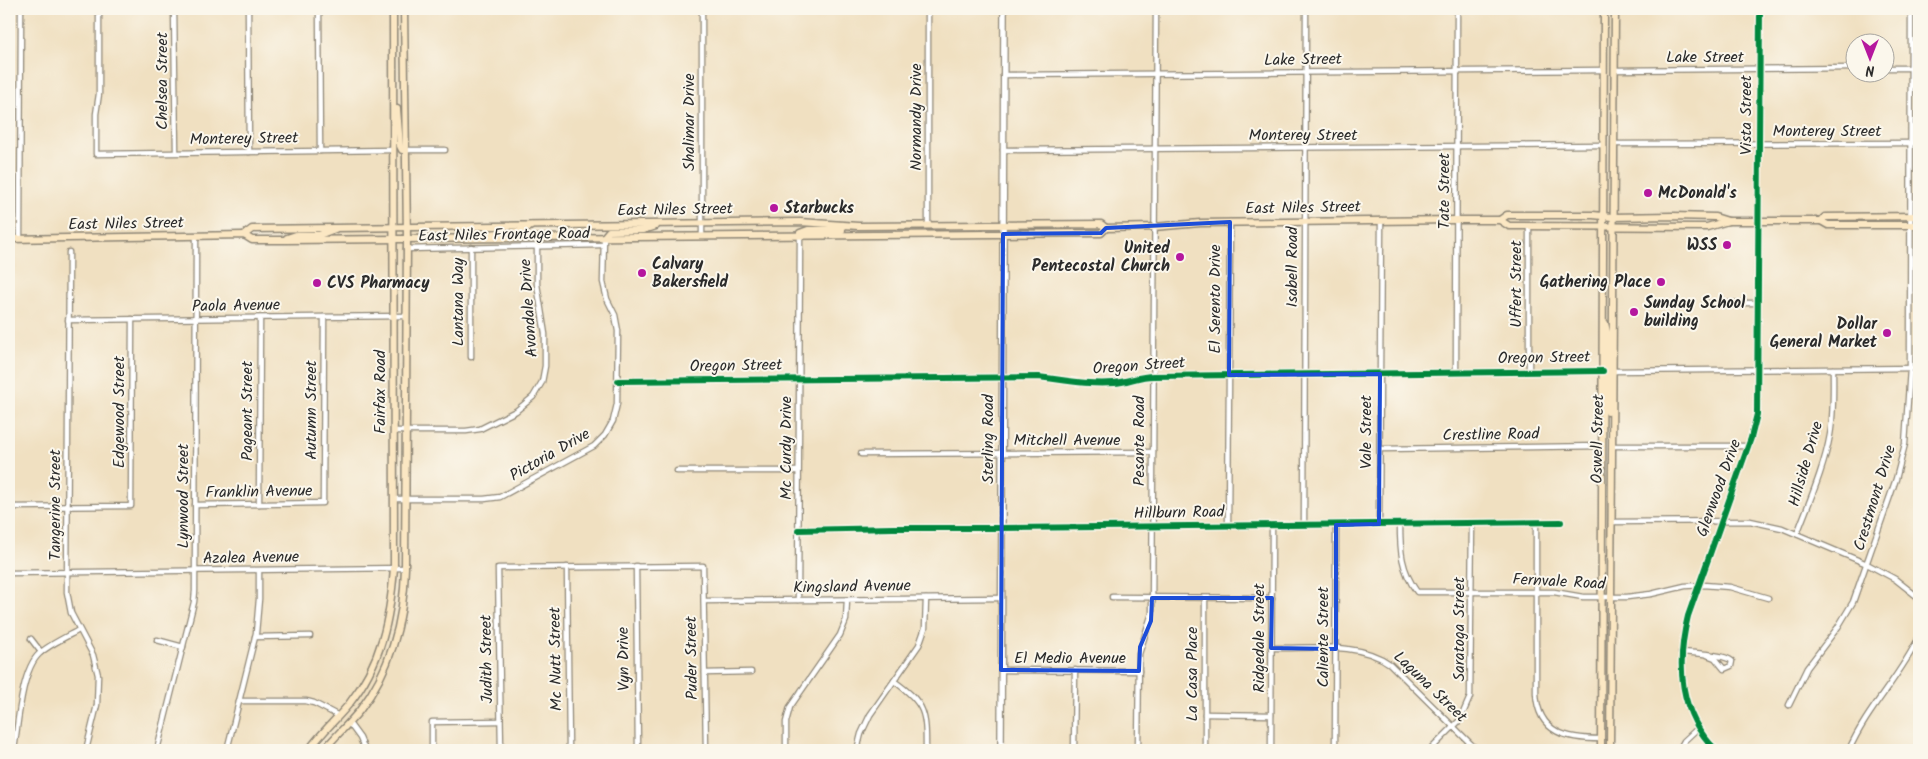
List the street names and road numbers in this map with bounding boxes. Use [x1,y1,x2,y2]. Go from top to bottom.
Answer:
street label: Chelsea Street [150,31,175,130]
street label: Lake Street [1666,45,1745,70]
street label: Lake Street [1264,47,1343,73]
street label: Normandy Drive [904,63,929,171]
street label: Shalimar Drive [677,73,702,171]
street label: Vista Street [1734,74,1759,155]
street label: Monterey Street [1773,119,1882,144]
street label: Monterey Street [1249,123,1358,148]
street label: Monterey Street [189,126,299,152]
street label: Tate Street [1432,152,1457,229]
street label: East Niles Street [1245,194,1362,222]
street label: East Niles Street [617,196,734,224]
street label: East Niles Street [68,210,185,238]
street label: East Niles Frontage Road [418,221,591,249]
street label: Isabell Road [1280,225,1305,308]
street label: Uffert Street [1504,240,1529,328]
street label: El Serento Drive [1203,244,1228,354]
street label: Lantana Way [446,257,471,346]
street label: Avondale Drive [513,258,545,358]
street label: Paola Avenue [192,293,280,319]
street label: Oregon Street [1497,345,1591,371]
street label: Fairfax Road [368,349,393,434]
street label: Oregon Street [1092,350,1187,382]
street label: Oregon Street [689,353,783,379]
street label: Edgewood Street [107,355,132,468]
street label: Autumn Street [299,359,324,460]
street label: Pageant Street [235,360,260,461]
street label: Sterling Road [976,393,1001,484]
street label: Oswell Street [1585,393,1611,484]
street label: Vale Street [1354,394,1379,469]
street label: Pesante Road [1127,395,1152,486]
street label: Mc Curdy Drive [774,396,799,500]
street label: Hillside Drive [1782,418,1830,510]
street label: Pictoria Drive [505,422,595,488]
street label: Crestline Road [1442,422,1541,448]
street label: Mitchell Avenue [1014,428,1120,453]
street label: Glenwood Drive [1690,436,1748,540]
street label: Crestmont Drive [1847,442,1903,554]
street label: Lynwood Street [171,443,196,549]
street label: Tangerine Street [43,449,68,561]
street label: Franklin Avenue [205,479,313,505]
street label: Hillburn Road [1133,500,1226,526]
street label: Azalea Avenue [203,545,299,571]
street label: Fernvale Road [1512,567,1607,597]
street label: Kingsland Avenue [793,573,911,601]
street label: Saratoga Street [1447,576,1472,681]
street label: Ridgedale Street [1247,582,1272,693]
street label: Caliente Street [1311,586,1336,687]
street label: Mc Nutt Street [543,606,569,711]
street label: Judith Street [474,614,500,704]
street label: Puder Street [679,615,705,700]
street label: Vyn Drive [611,627,637,691]
street label: La Casa Place [1180,627,1205,721]
street label: Laguna Street [1387,645,1473,729]
street label: El Medio Avenue [1014,646,1126,671]

